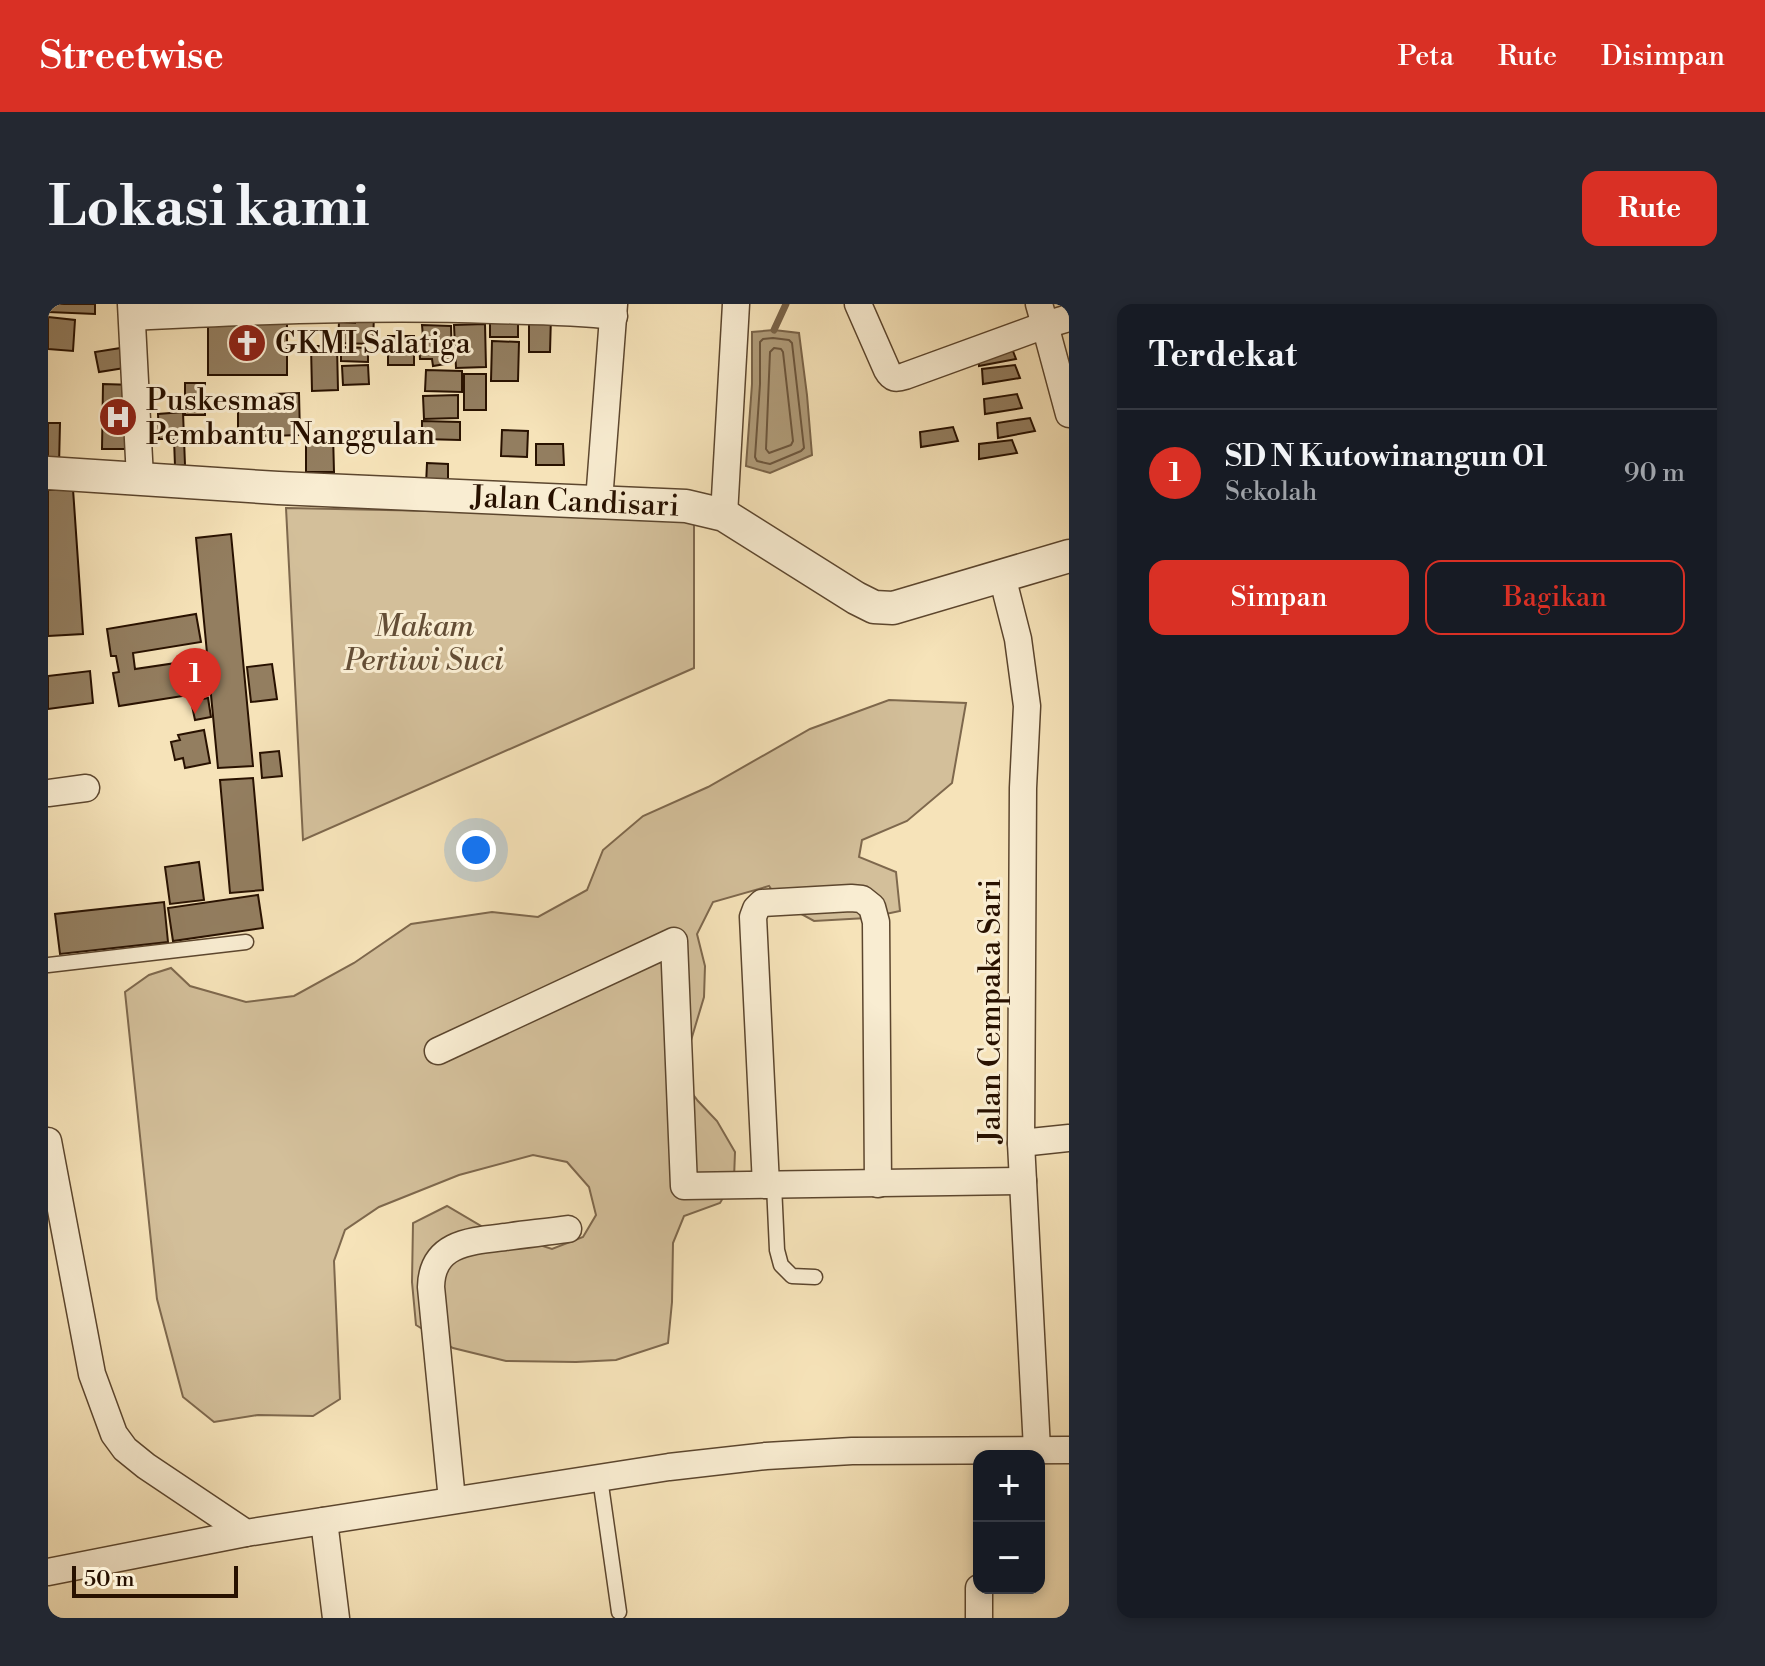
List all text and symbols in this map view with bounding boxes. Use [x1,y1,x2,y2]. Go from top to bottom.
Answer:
text: Streetwise [40,33,224,80]
text: Peta [1398,39,1454,74]
text: Rute [1498,39,1557,74]
text: Disimpan [1601,39,1725,74]
button: Rute [1582,171,1717,246]
text: Lokasi kami [48,173,370,243]
church icon: GKMI Salatiga [226,322,268,364]
place label: GKMI Salatiga [275,325,472,363]
text: Terdekat [1149,335,1297,377]
place label: Puskesmas Pembantu Nanggulan [146,382,435,454]
hospital icon: Puskesmas Pembantu Nanggulan [97,396,139,438]
text: SD N Kutowinangun 01 [1225,438,1547,476]
text: 1 [1169,457,1181,489]
text: 90 m [1624,457,1685,489]
text: Sekolah [1225,476,1317,508]
street label: Jalan Candisari [469,478,680,526]
button: Simpan [1149,560,1409,635]
button: Bagikan [1425,560,1685,635]
park label: Makam Pertiwi Suci [343,608,504,680]
pin: 1 [169,648,221,714]
your location [456,830,496,870]
street label: Jalan Cempaka Sari [972,879,1010,1144]
map controls [973,1450,1045,1594]
button: + [973,1450,1045,1522]
button: − [973,1522,1045,1594]
scale bar [72,1562,238,1598]
text: 50 m [84,1566,135,1593]

